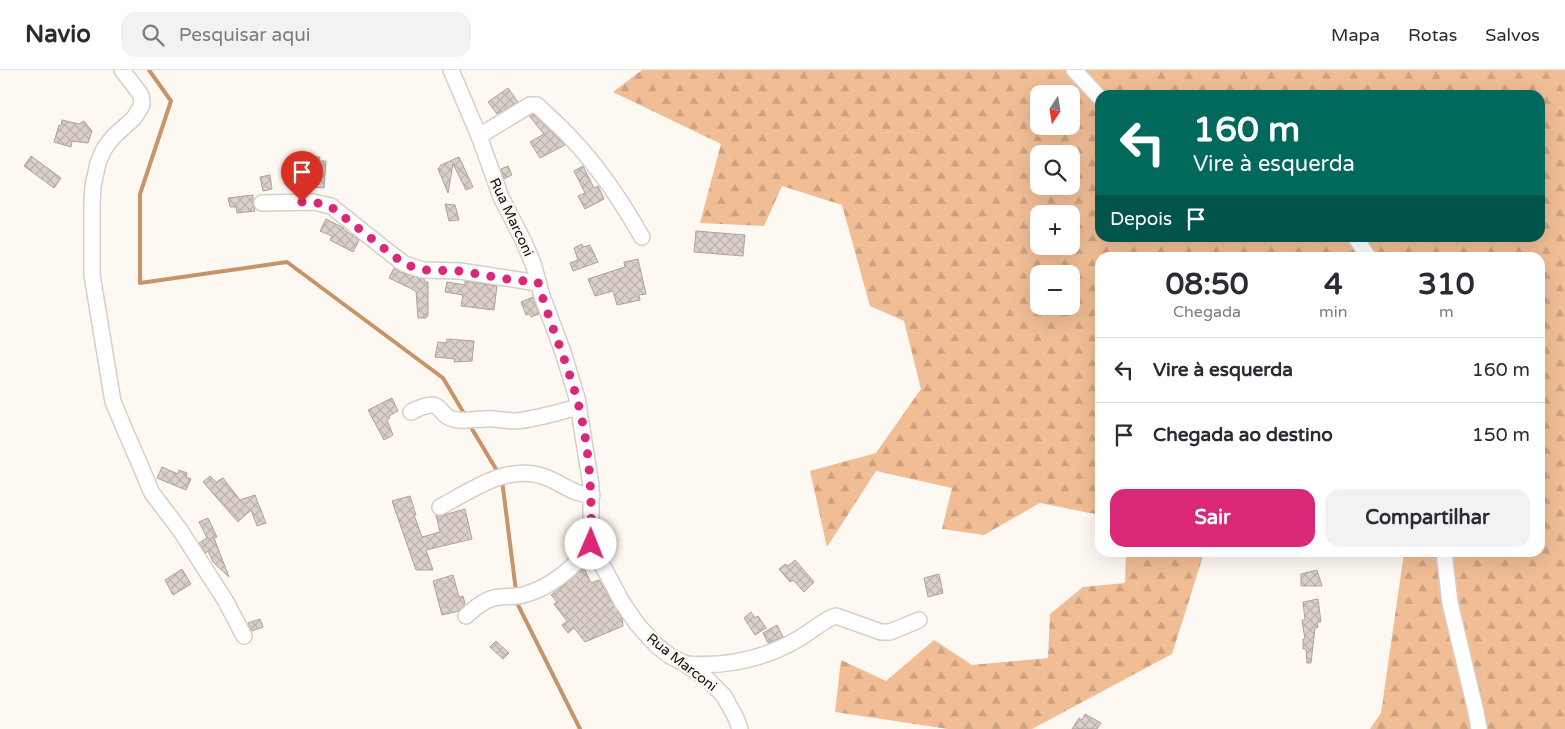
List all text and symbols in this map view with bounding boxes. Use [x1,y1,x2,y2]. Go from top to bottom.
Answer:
search box [121,12,471,57]
text: Navio [25,20,91,49]
icon: search [139,21,167,49]
text: Pesquisar aqui [179,24,311,46]
text: Mapa [1331,24,1380,46]
text: Rotas [1408,24,1457,46]
text: Salvos [1485,24,1540,46]
north arrow [1030,85,1080,135]
map controls [1030,85,1080,315]
text: 160 m [1193,109,1300,151]
icon: left [1110,110,1175,175]
button: search [1030,145,1080,195]
pin [281,151,323,202]
text: Vire à esquerda [1193,151,1355,177]
icon: arrive [288,158,316,186]
street label: Rua Marconi [486,175,537,259]
button: + [1030,205,1080,255]
icon: arrive [1182,205,1210,233]
text: Depois [1110,208,1172,230]
button: − [1030,265,1080,315]
text: 08:50 [1165,266,1249,303]
text: 4 [1324,266,1343,303]
text: 310 [1418,266,1475,303]
text: Chegada [1173,302,1241,322]
text: min [1319,302,1348,322]
text: m [1439,302,1454,322]
icon: left [1110,356,1138,384]
text: Vire à esquerda [1153,359,1293,381]
text: 160 m [1472,359,1530,381]
icon: arrive [1110,421,1138,449]
text: Chegada ao destino [1153,424,1333,446]
text: 150 m [1472,424,1530,446]
button: Sair [1110,489,1315,547]
button: Compartilhar [1325,489,1530,547]
position arrow [564,517,616,569]
street label: Rua Marconi [643,630,720,695]

